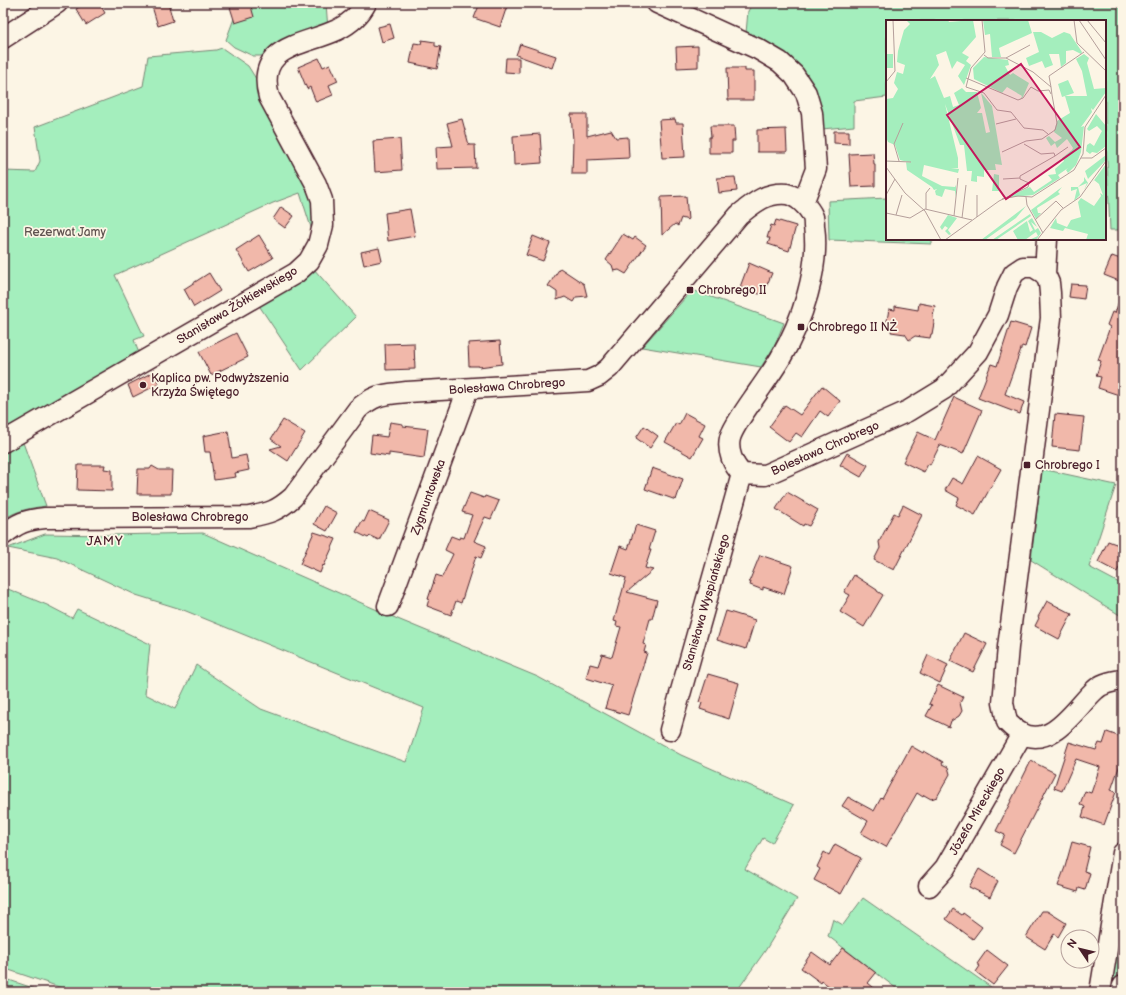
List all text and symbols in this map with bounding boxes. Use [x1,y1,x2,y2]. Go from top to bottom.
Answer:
inset map [886,20,1106,240]
park label: Rezerwat Jamy [24,225,107,240]
street label: Stanisława Żółkiewskiego [173,262,301,348]
place label: Chrobrego II [698,283,767,298]
marker: Chrobrego II [685,285,695,295]
place label: Chrobrego II NŻ [809,319,898,335]
marker: Chrobrego II NŻ [796,322,806,332]
place label: Kaplica pw. Podwyższenia Krzyża Świętego [151,371,289,400]
street label: Bolesława Chrobrego [448,375,566,398]
marker: Kaplica pw. Podwyższenia Krzyża Świętego [138,380,148,390]
street label: Bolesława Chrobrego [769,418,882,479]
street label: Zygmuntowska [408,457,449,538]
place label: Chrobrego I [1035,458,1100,473]
marker: Chrobrego I [1022,460,1032,470]
street label: Bolesława Chrobrego [132,510,249,525]
street label: Stanisława Wyspiańskiego [680,532,733,672]
district label: JAMY [87,533,123,549]
street label: Józefa Mireckiego [946,764,1009,858]
north arrow [1060,929,1100,969]
text: N [1065,936,1080,951]

